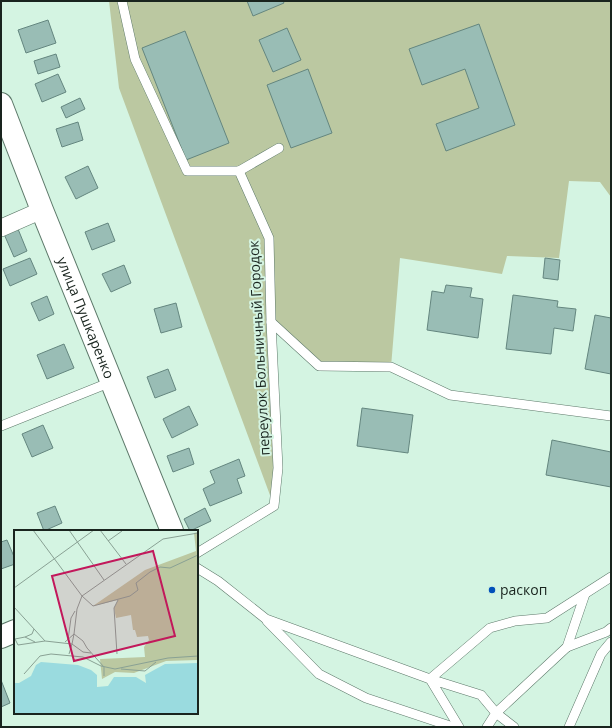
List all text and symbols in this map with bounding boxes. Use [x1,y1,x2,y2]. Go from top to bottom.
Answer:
street label: переулок Больничный Городок [243,239,274,456]
street label: улица Пушкаренко [53,254,119,381]
inset map [14,530,198,714]
place label: раскоп [500,580,547,599]
marker: раскоп [487,585,497,595]

